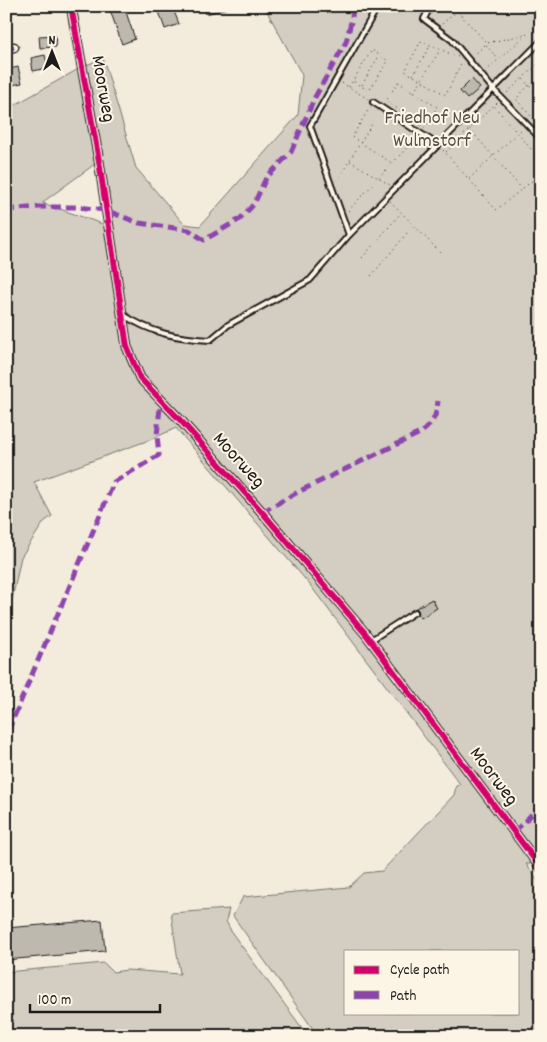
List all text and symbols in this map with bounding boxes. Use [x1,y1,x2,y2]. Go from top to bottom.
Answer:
north arrow [28,28,78,78]
text: N [49,31,56,51]
street label: Moorweg [82,53,122,125]
park label: Friedhof Neu Wulmstorf [384,105,480,156]
street label: Moorweg [205,427,271,495]
street label: Moorweg [462,742,524,812]
legend [344,950,520,1014]
text: Cycle path [390,960,450,982]
scale bar [30,982,160,1014]
text: Path [390,986,416,1008]
text: 100 m [38,990,71,1012]

